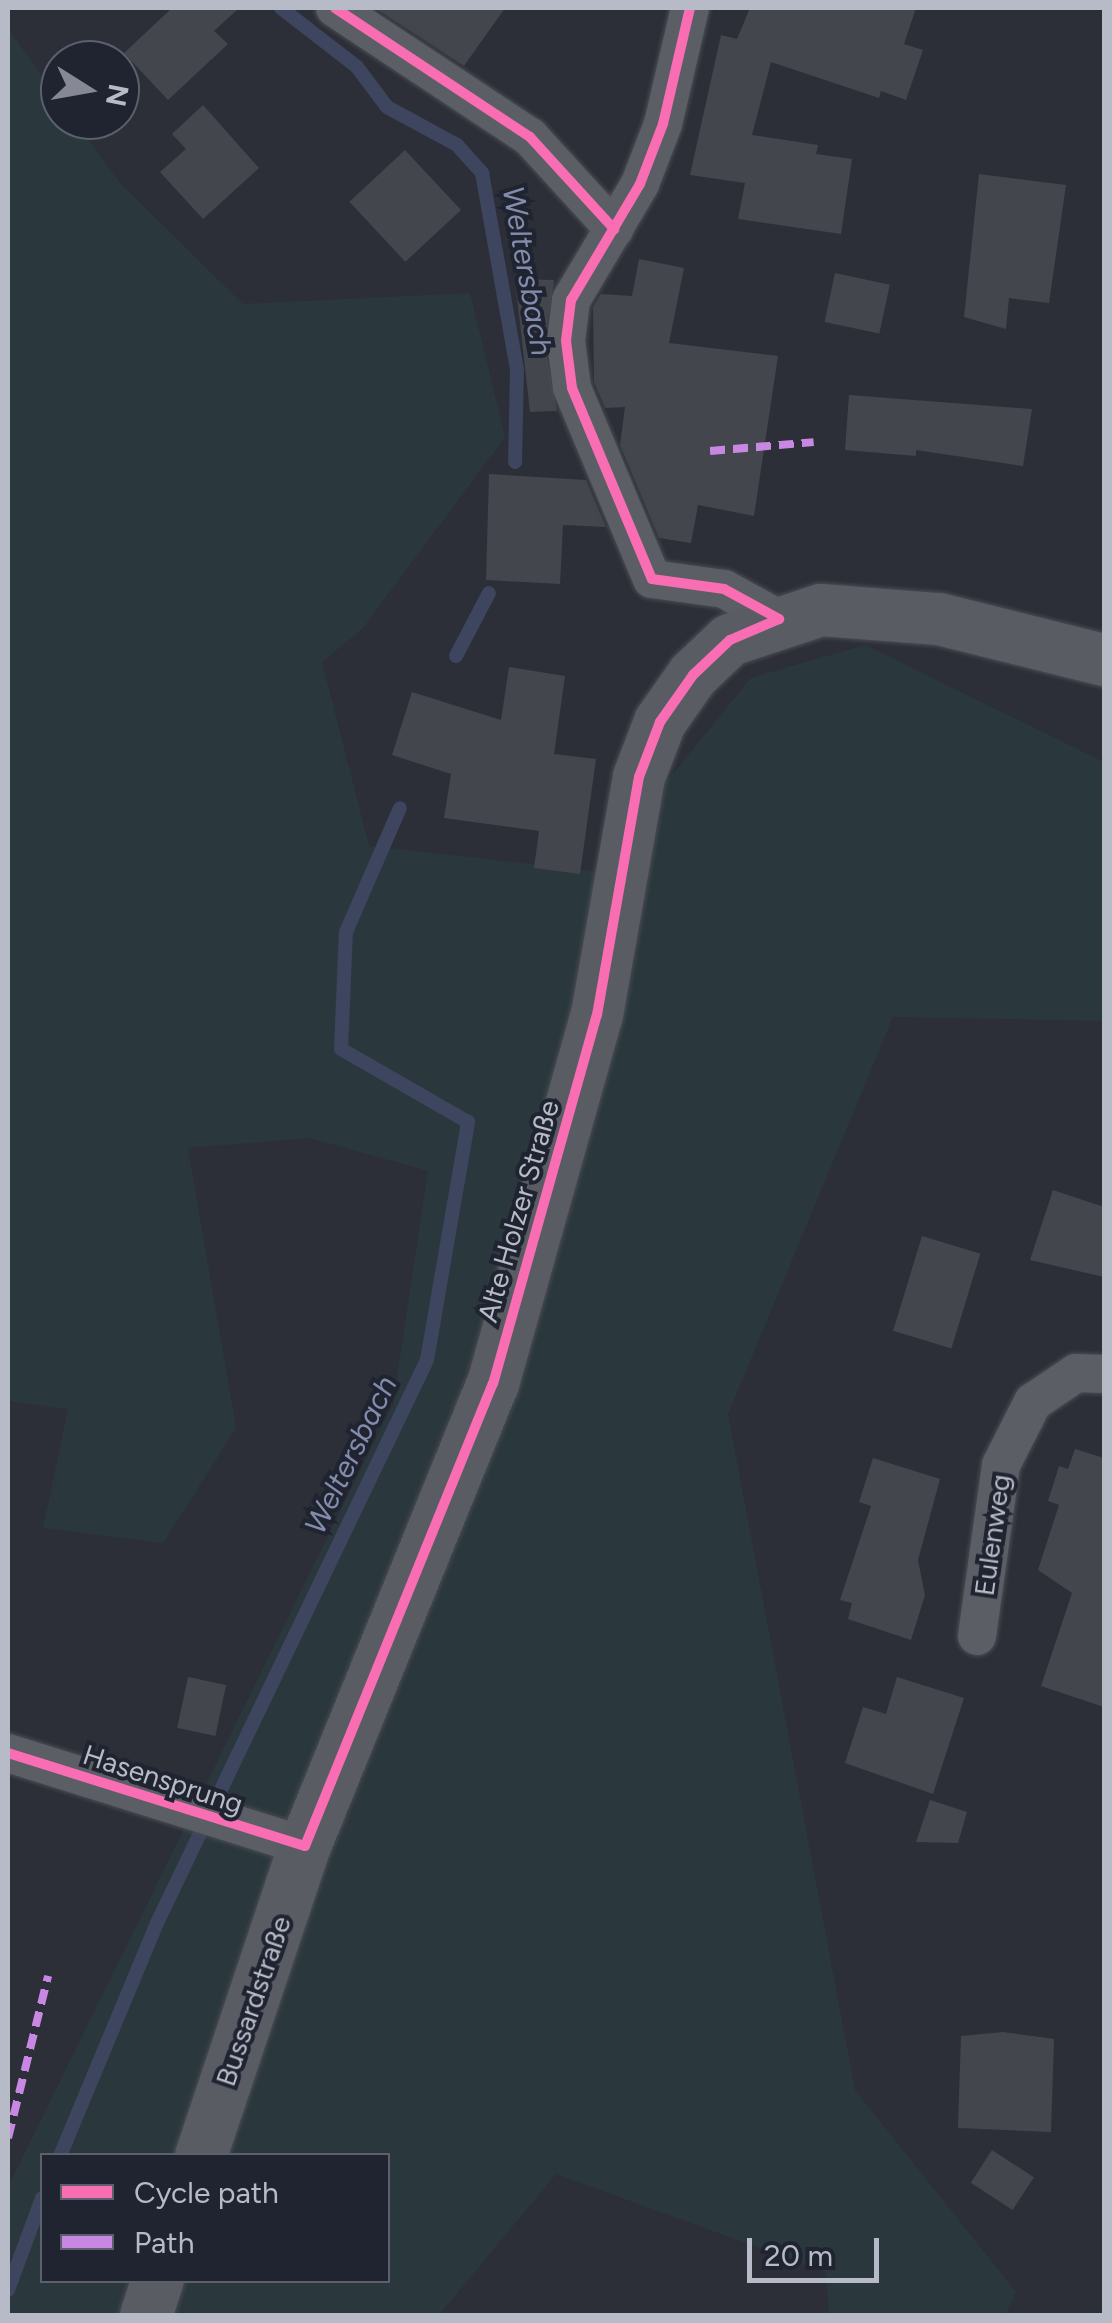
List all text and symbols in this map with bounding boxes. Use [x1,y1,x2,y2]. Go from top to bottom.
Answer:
north arrow [40,40,140,140]
text: N [99,81,136,109]
water label: Weltersbach [494,184,560,358]
street label: Alte Holzer Straße [470,1096,566,1326]
water label: Weltersbach [297,1370,405,1540]
street label: Eulenweg [967,1472,1017,1598]
street label: Hasensprung [79,1737,247,1821]
street label: Bussardstraße [208,1912,298,2090]
legend [40,2153,390,2283]
text: Cycle path [134,2174,279,2211]
scale bar [752,2218,884,2280]
text: Path [134,2224,194,2261]
text: 20 m [764,2237,833,2274]

